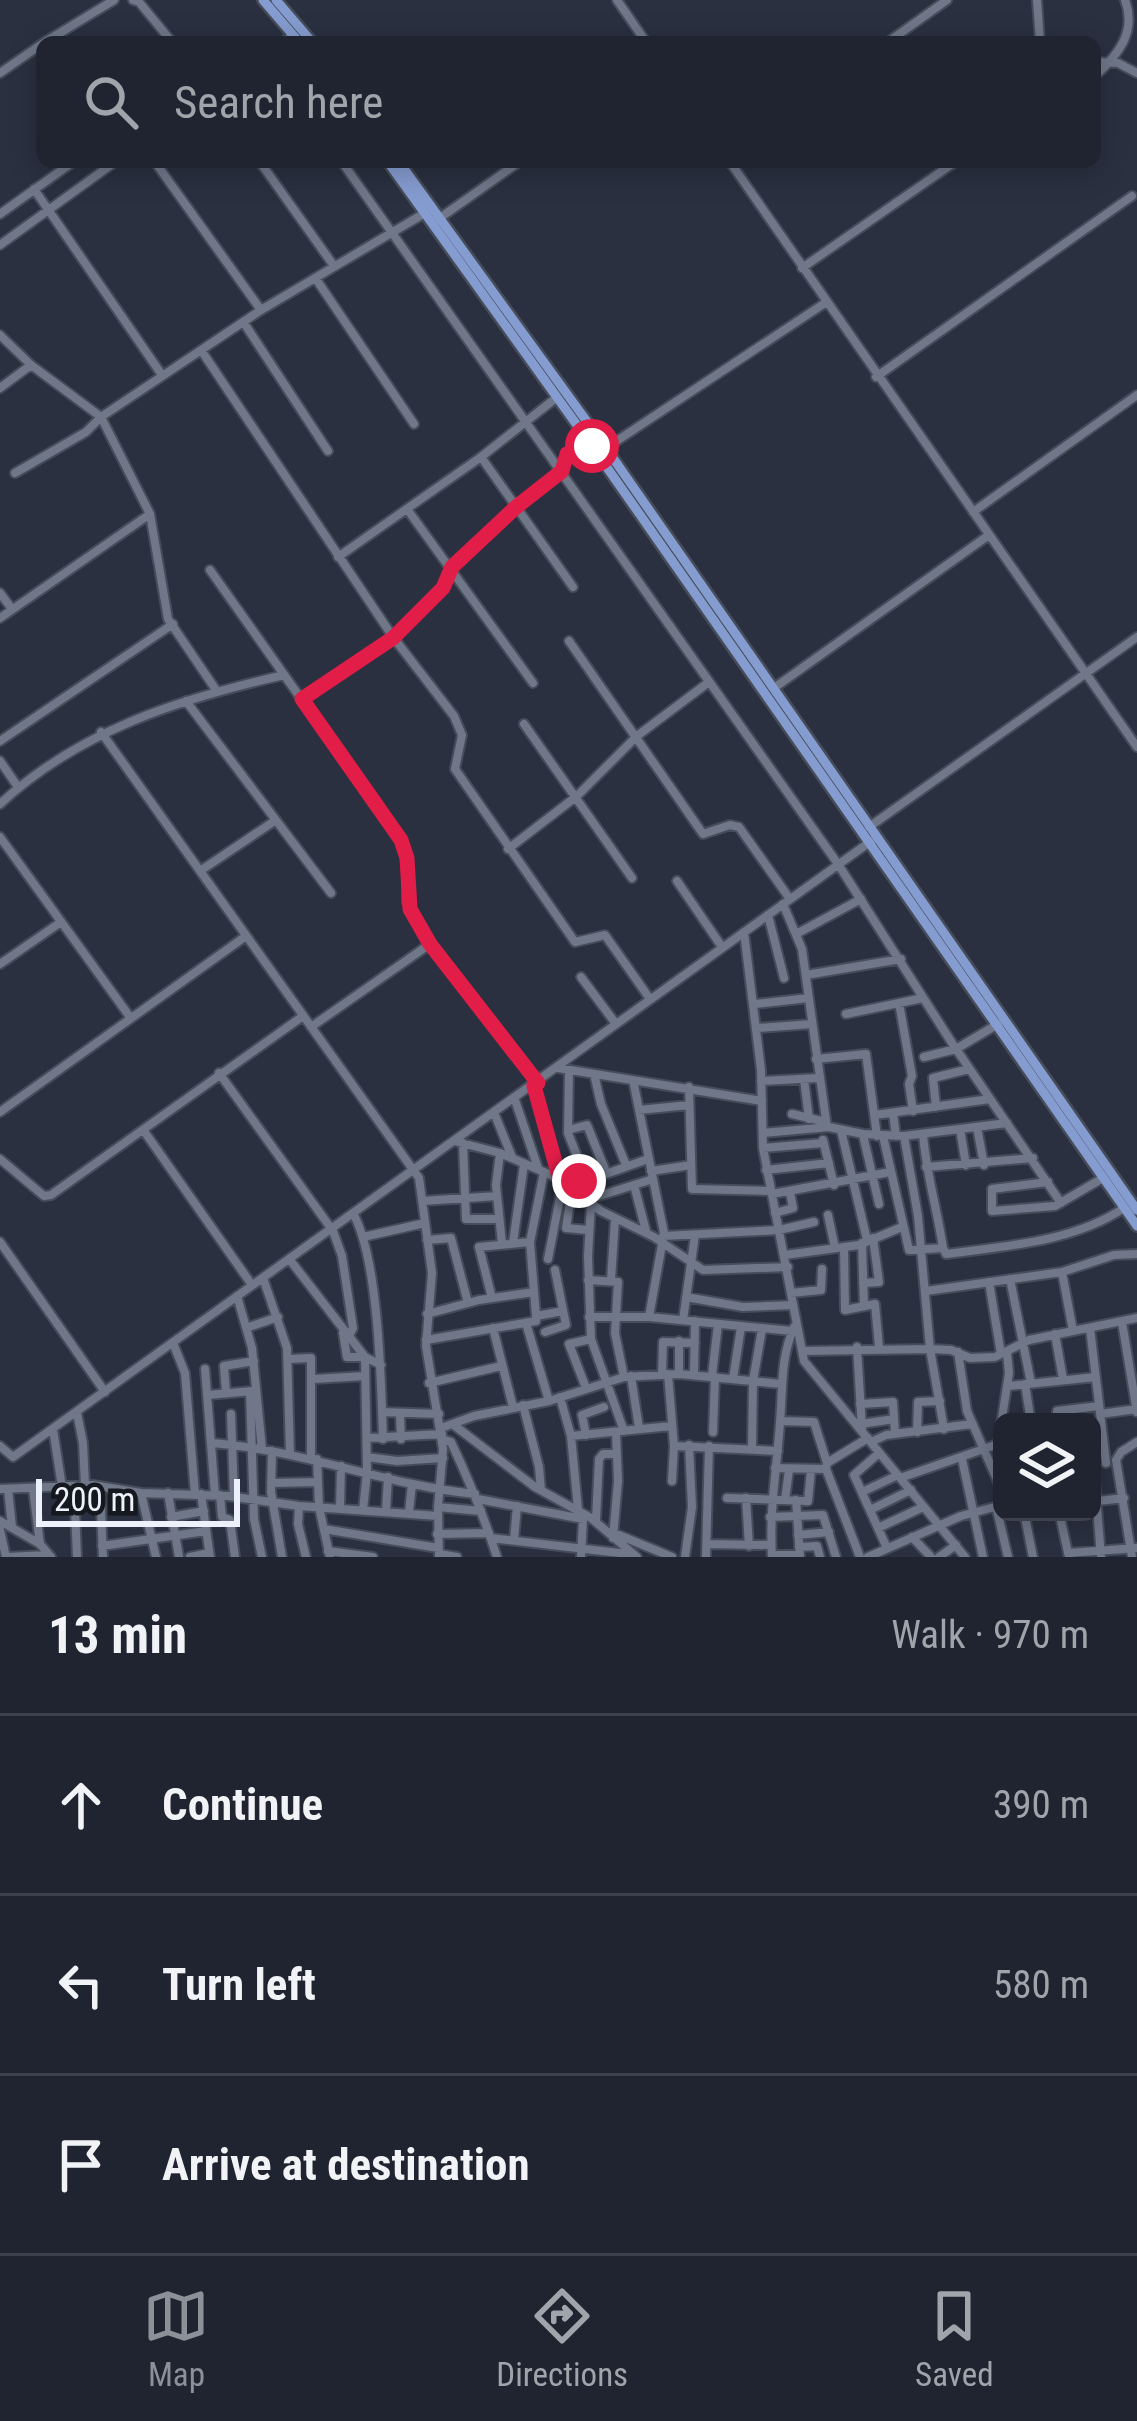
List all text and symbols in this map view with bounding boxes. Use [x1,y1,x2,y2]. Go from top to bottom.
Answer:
search box [36,36,1101,168]
icon: search [78,69,144,135]
text: Search here [174,76,383,129]
route start [565,419,619,473]
route end [552,1154,606,1208]
map controls [993,1413,1101,1521]
button: layers [993,1413,1101,1521]
scale bar [36,1473,240,1526]
text: 200 m [54,1480,135,1519]
text: 13 min [48,1606,187,1665]
text: Walk · 970 m [891,1612,1089,1658]
icon: ahead [48,1772,114,1838]
text: Continue [162,1778,323,1831]
text: 390 m [993,1782,1089,1828]
icon: left [48,1952,114,2018]
text: Turn left [162,1958,316,2011]
text: 580 m [993,1962,1089,2008]
icon: arrive [48,2132,114,2198]
text: Arrive at destination [162,2138,530,2191]
tab: Map [143,2283,209,2394]
tab: Directions [496,2283,628,2394]
tab: Saved [915,2283,994,2394]

